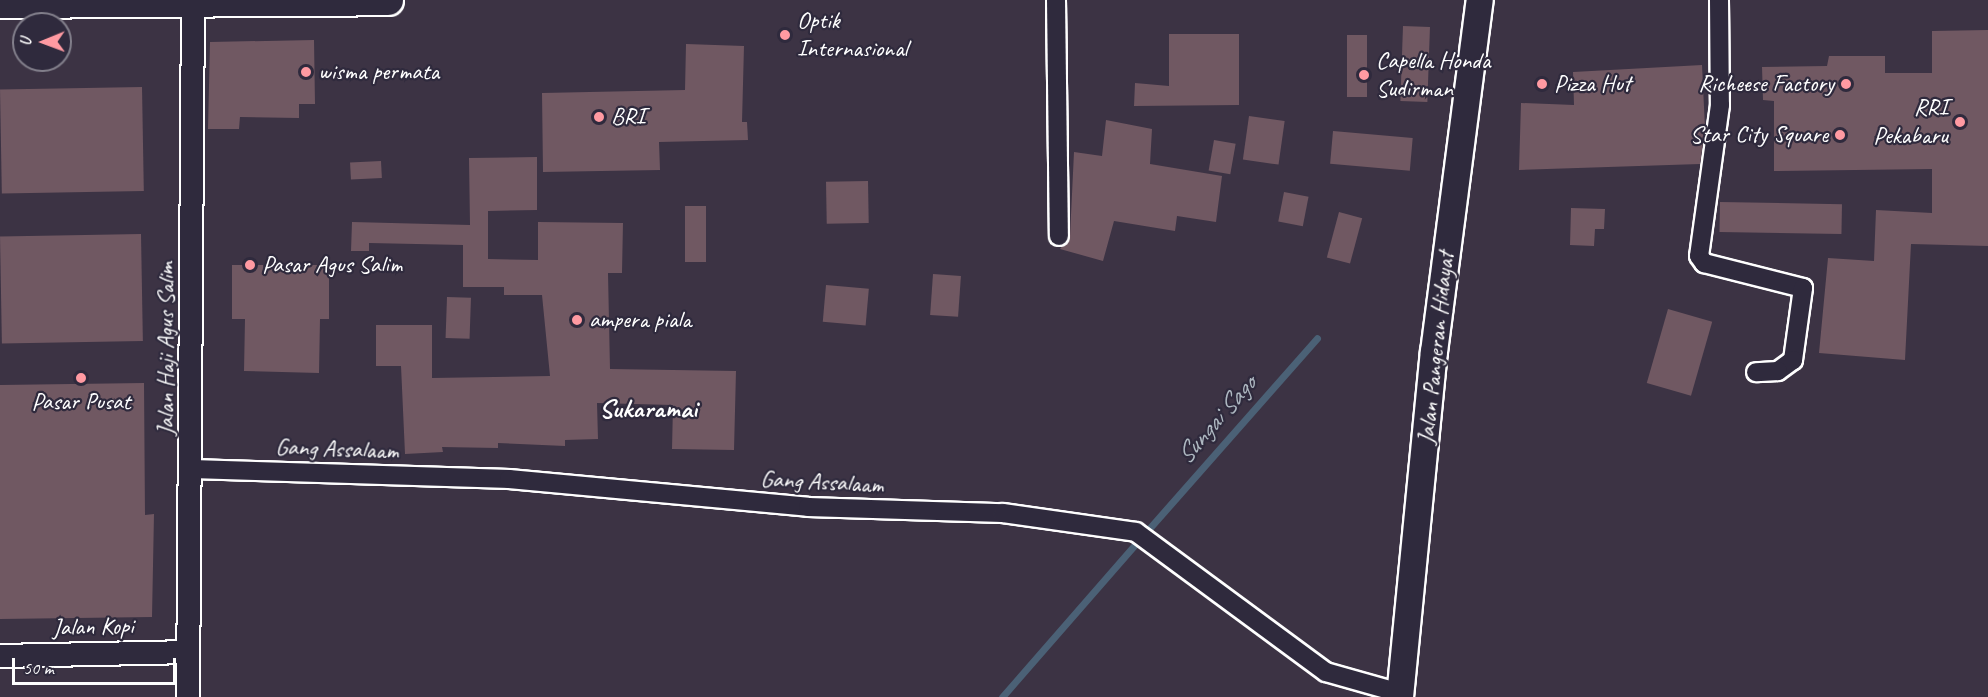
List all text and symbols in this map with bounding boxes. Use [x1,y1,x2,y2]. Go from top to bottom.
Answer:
place label: Optik Internasional [797,7,908,63]
north arrow [12,12,72,72]
marker: Optik Internasional [778,28,792,42]
text: U [16,38,36,46]
place label: Capella Honda Sudirman [1376,47,1490,103]
place label: wisma permata [318,58,439,86]
marker: wisma permata [299,65,313,79]
marker: Capella Honda Sudirman [1357,68,1371,82]
place label: Pizza Hut [1554,70,1631,98]
place label: Richeese Factory [1697,70,1834,98]
marker: Pizza Hut [1535,77,1549,91]
marker: Richeese Factory [1839,77,1853,91]
place label: RRI Pekabaru [1873,94,1948,150]
place label: BRI [611,103,645,131]
marker: BRI [592,110,606,124]
marker: RRI Pekabaru [1953,115,1967,129]
place label: Star City Square [1690,121,1828,149]
marker: Star City Square [1833,128,1847,142]
street label: Jalan Pangeran Hidayat [1412,250,1460,446]
place label: Pasar Agus Salim [262,251,404,279]
marker: Pasar Agus Salim [243,258,257,272]
street label: Jalan Haji Agus Salim [152,261,180,437]
place label: ampera piala [589,306,691,334]
marker: ampera piala [570,313,584,327]
water label: Sungai Sago [1169,370,1263,470]
marker: Pasar Pusat [74,371,88,385]
place label: Pasar Pusat [32,388,130,416]
district label: Sukaramai [599,393,697,425]
street label: Gang Assalaam [275,432,399,466]
street label: Gang Assalaam [760,464,884,500]
street label: Jalan Kopi [52,612,134,642]
scale bar [15,646,178,684]
text: 50 m [23,657,54,679]

